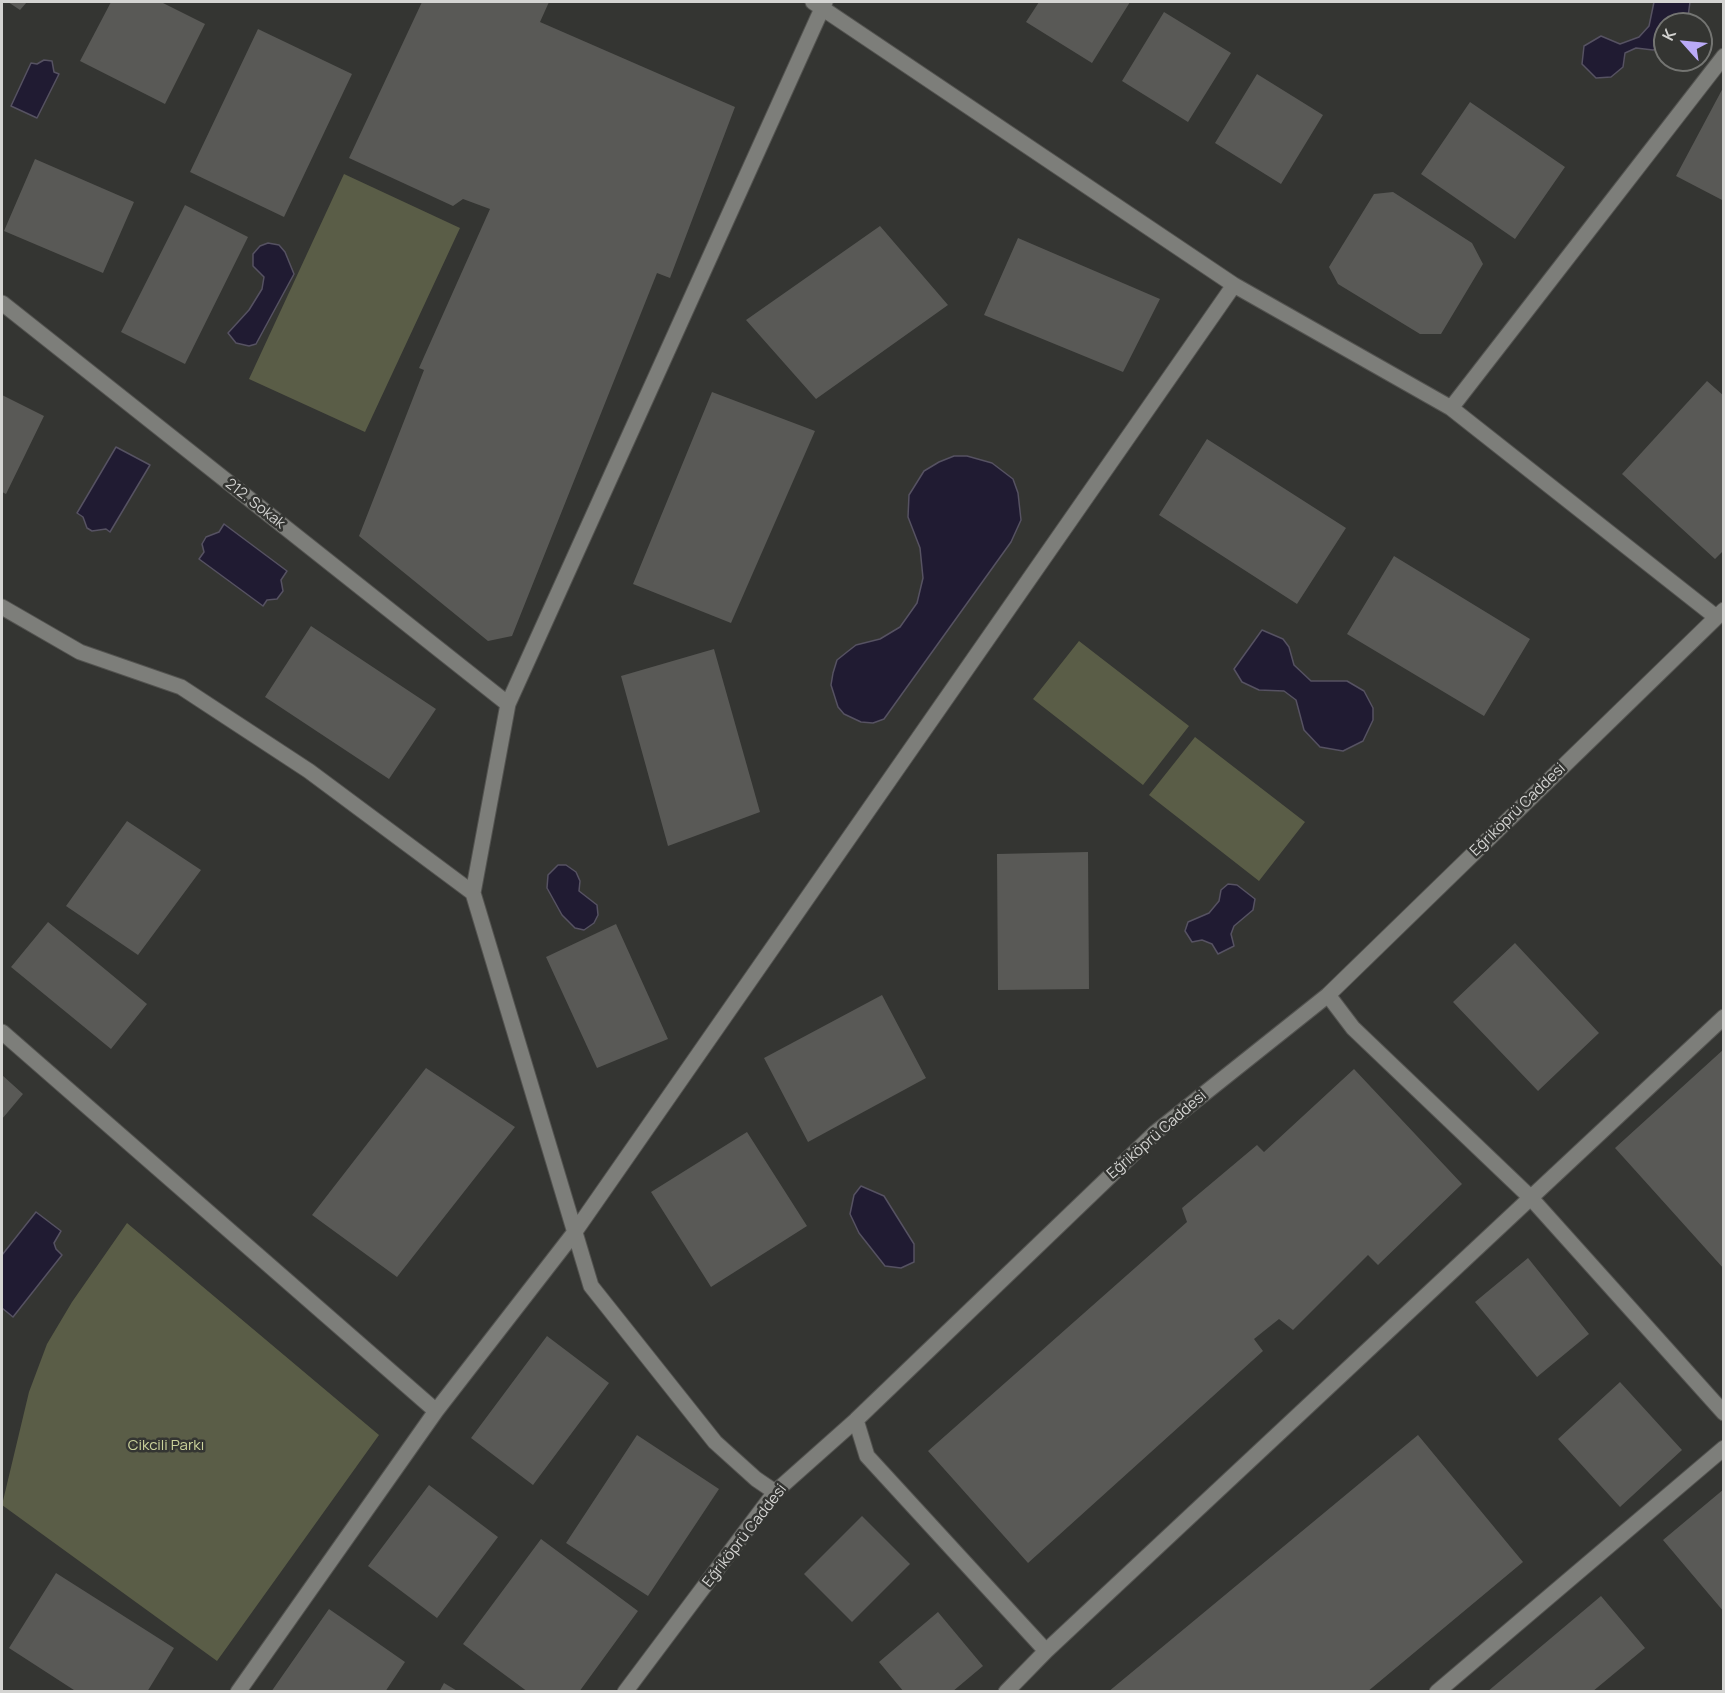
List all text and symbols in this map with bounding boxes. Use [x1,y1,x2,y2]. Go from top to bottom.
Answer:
north arrow [1653,12,1713,72]
text: K [1657,25,1681,44]
street label: 212. Sokak [221,475,289,533]
street label: Eğriköprü Caddesi [1467,760,1569,860]
street label: Eğriköprü Caddesi [1104,1087,1210,1183]
park label: Cikcili Parkı [128,1437,204,1455]
street label: Eğriköprü Caddesi [699,1481,791,1591]

